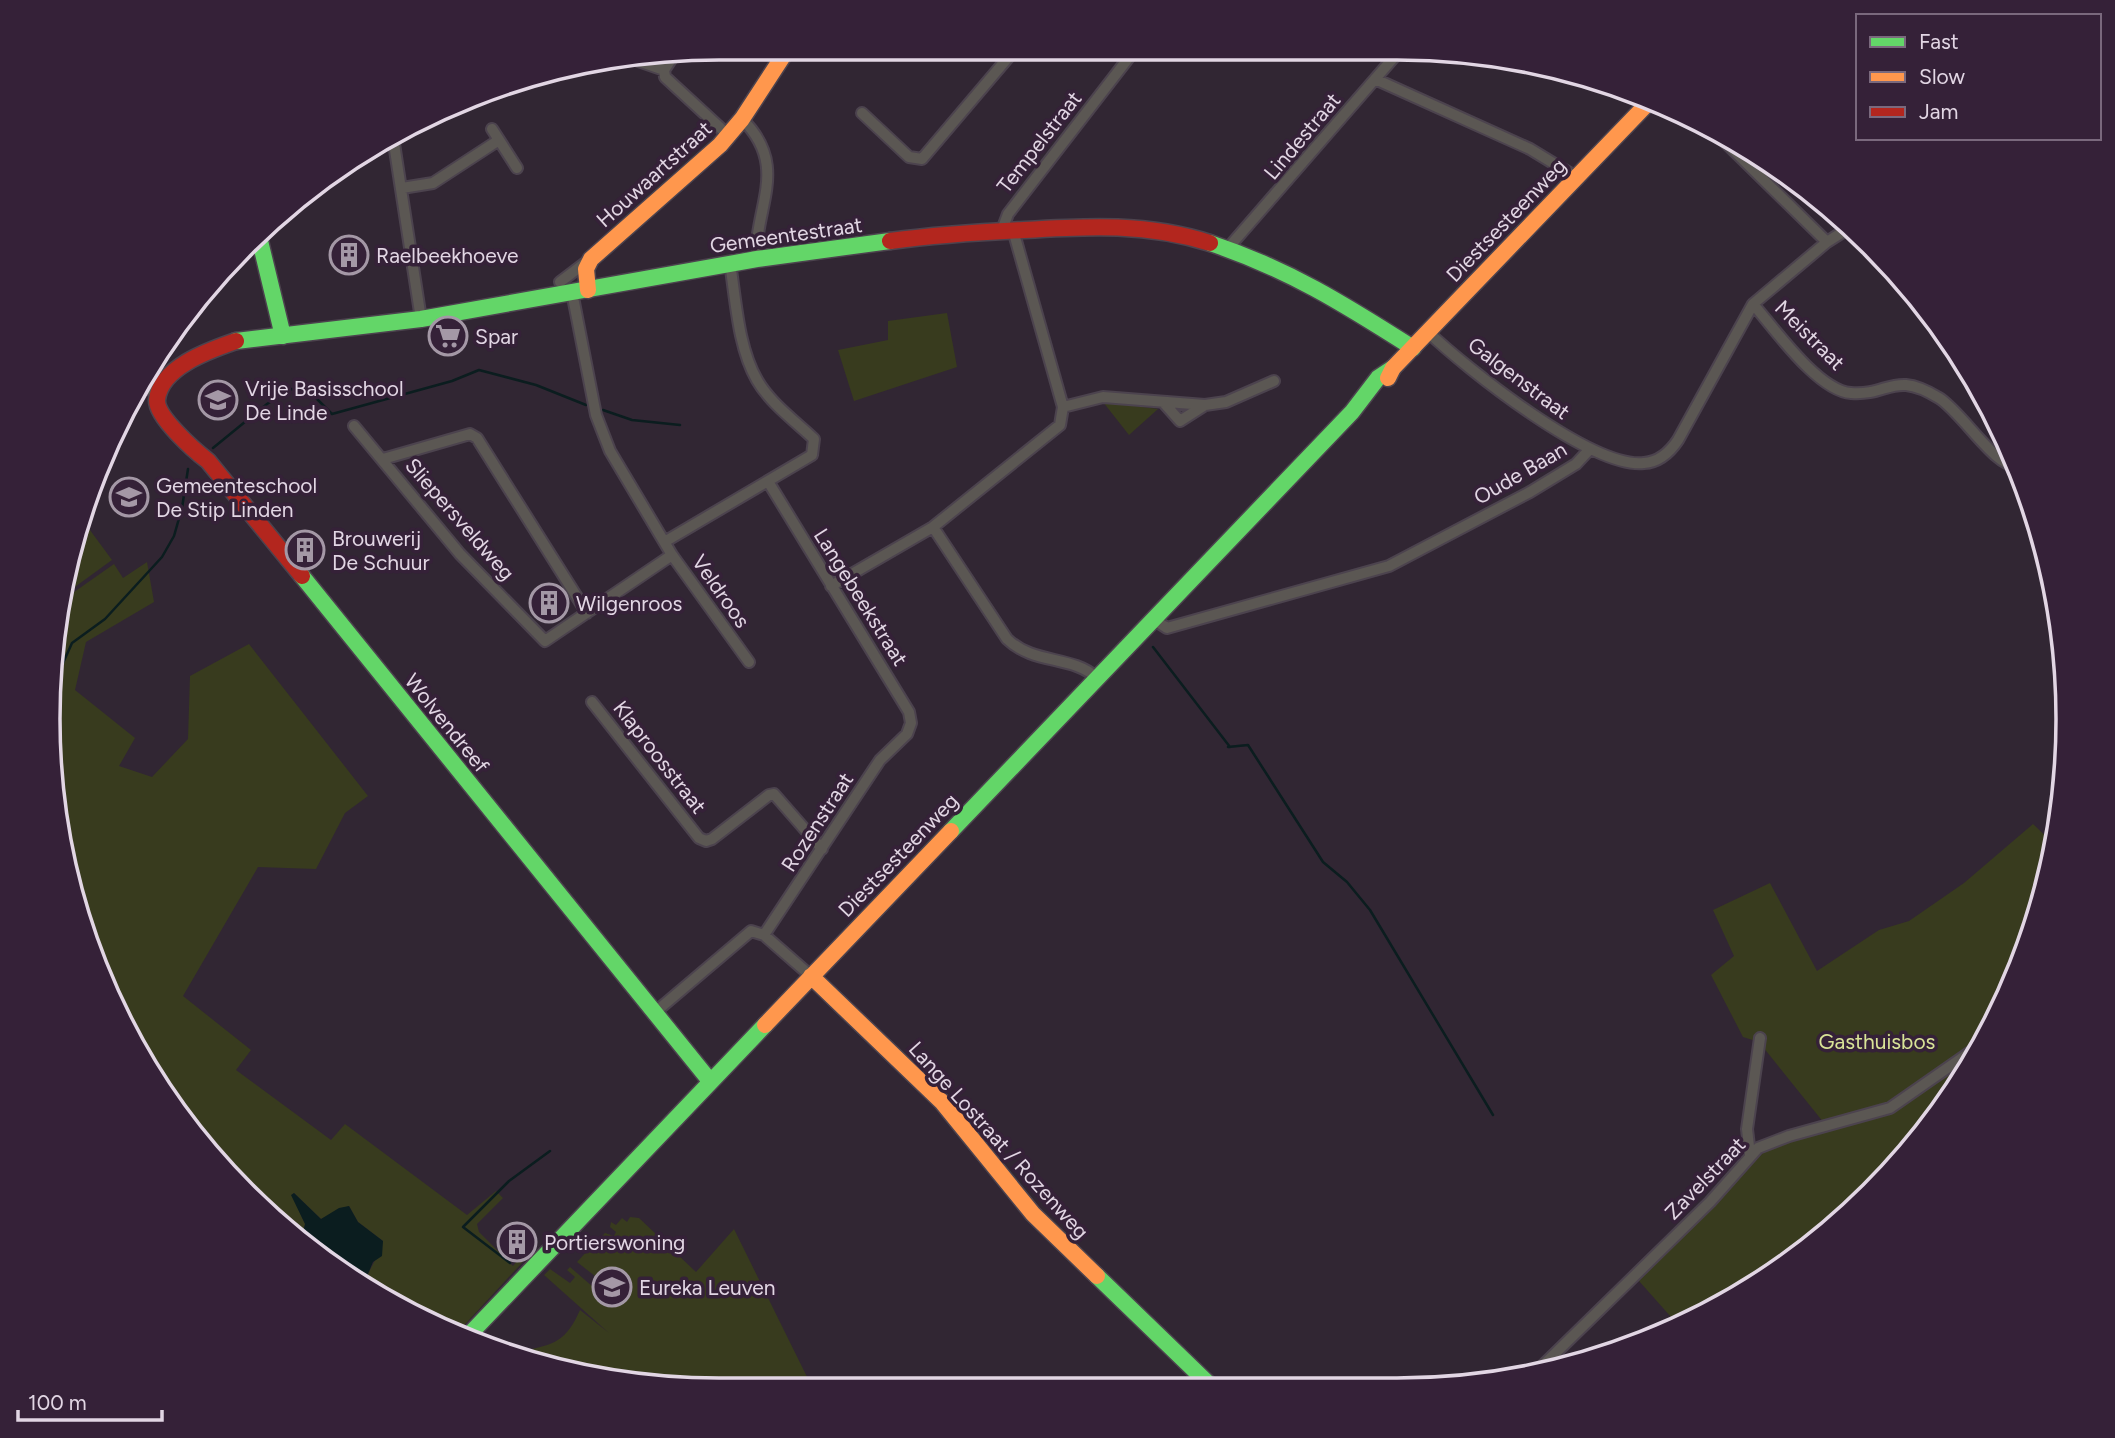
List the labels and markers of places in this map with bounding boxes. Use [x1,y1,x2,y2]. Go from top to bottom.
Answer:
building icon: Raelbeekhoeve [328,234,370,276]
place label: Raelbeekhoeve [376,243,519,268]
supermarket icon: Spar [427,315,469,357]
place label: Spar [475,324,518,349]
place label: Vrije Basisschool De Linde [245,376,404,425]
school or university icon: Vrije Basisschool De Linde [197,379,239,421]
place label: Gemeenteschool De Stip Linden [156,473,317,522]
school or university icon: Gemeenteschool De Stip Linden [108,476,150,518]
place label: Brouwerij De Schuur [332,526,430,575]
building icon: Brouwerij De Schuur [284,529,326,571]
building icon: Wilgenroos [528,582,570,624]
place label: Wilgenroos [576,591,682,616]
building icon: Portierswoning [496,1221,538,1263]
place label: Portierswoning [544,1230,685,1255]
school or university icon: Eureka Leuven [591,1266,633,1308]
place label: Eureka Leuven [639,1275,776,1300]

